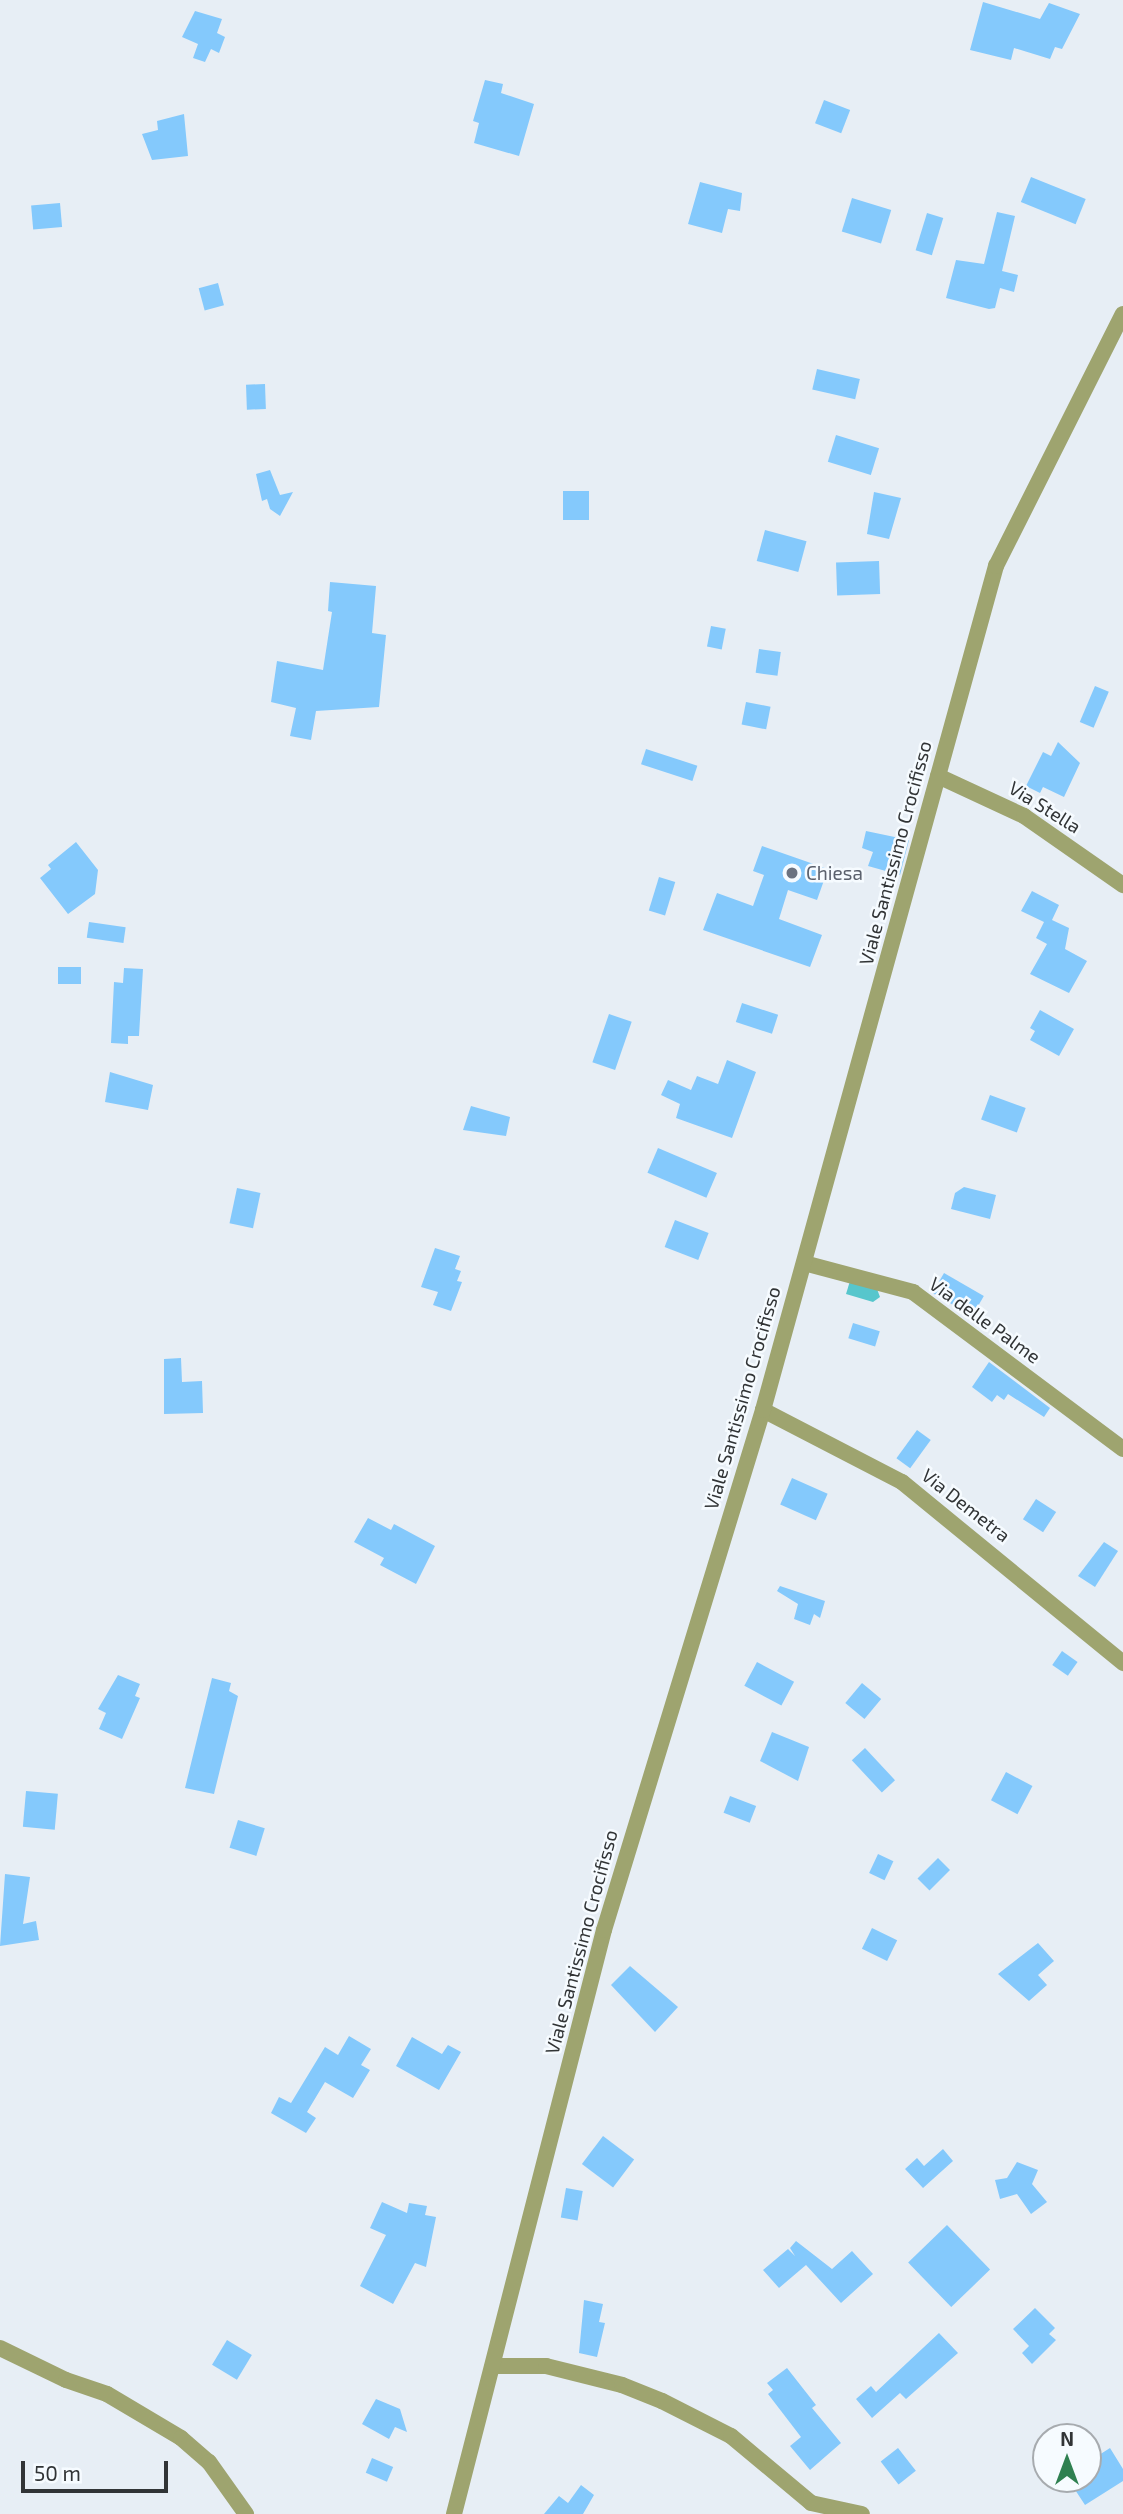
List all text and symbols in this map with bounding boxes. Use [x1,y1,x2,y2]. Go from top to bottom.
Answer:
street label: Viale Santissimo Crocifisso [854,738,936,968]
street label: Via Stella [1005,776,1085,838]
place label: Chiesa [806,862,863,884]
marker: Chiesa [784,865,800,881]
street label: Via delle Palme [925,1272,1045,1368]
street label: Viale Santissimo Crocifisso [699,1284,785,1512]
street label: Via Demetra [917,1463,1015,1547]
street label: Viale Santissimo Crocifisso [540,1827,622,2057]
north arrow [1032,2423,1102,2493]
text: N [1060,2427,1074,2450]
scale bar [24,2448,172,2492]
text: 50 m [34,2460,81,2485]

